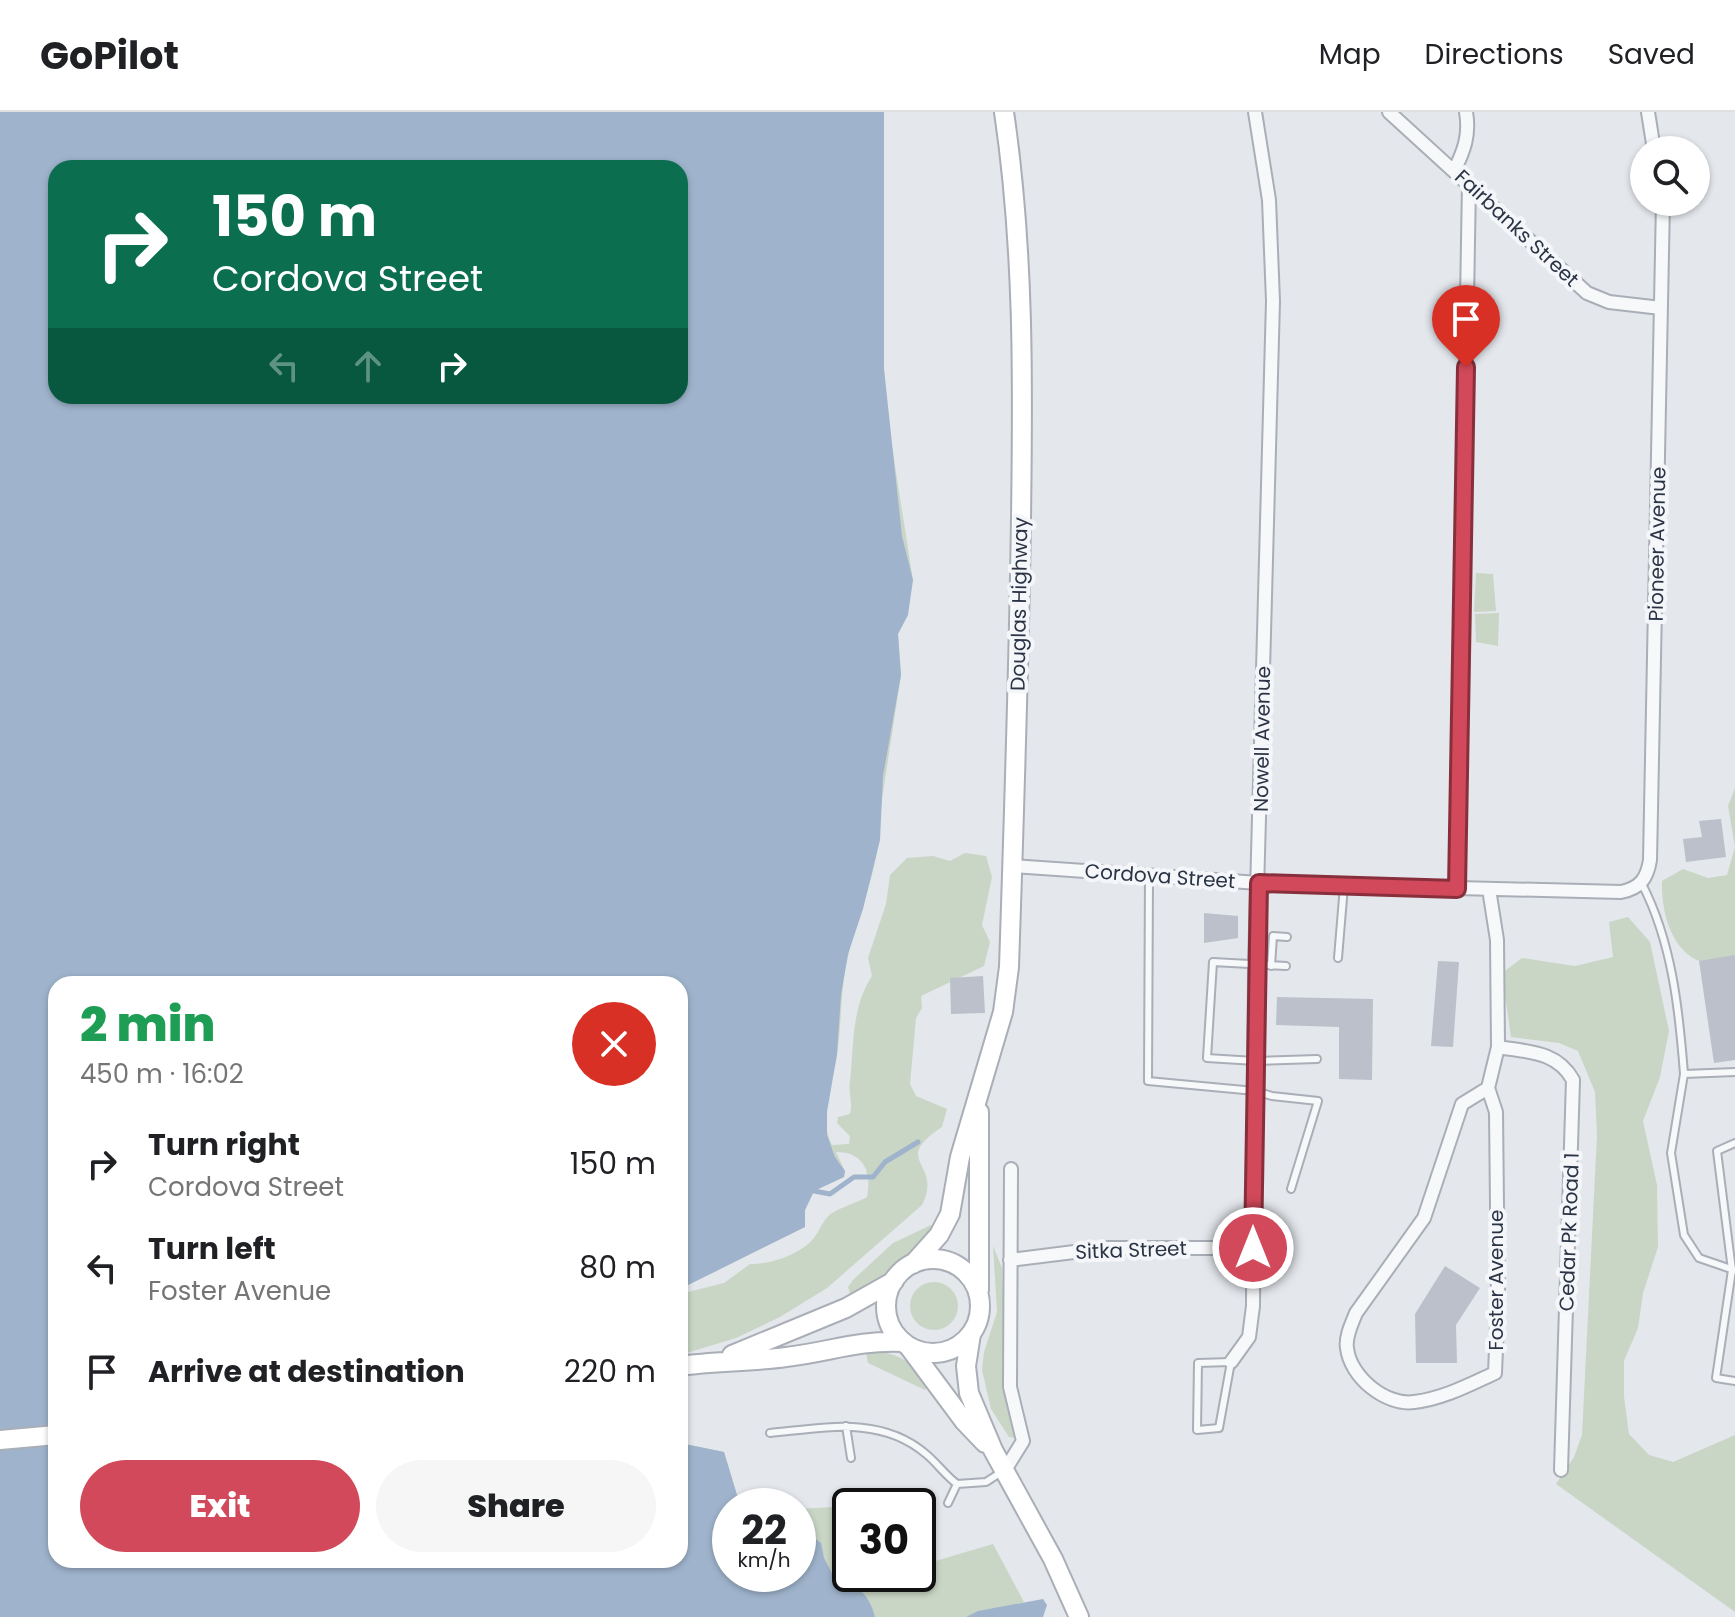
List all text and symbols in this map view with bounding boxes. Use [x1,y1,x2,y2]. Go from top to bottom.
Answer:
text: GoPilot [40,29,179,82]
text: Map [1319,35,1381,74]
text: Directions [1425,35,1564,74]
text: Saved [1608,35,1695,74]
map controls [1630,136,1710,216]
button: search [1630,136,1710,216]
street label: Fairbanks Street [1449,163,1585,293]
text: 150 m [212,177,377,256]
icon: right [80,192,184,296]
text: Cordova Street [212,253,483,304]
pin [1432,285,1500,367]
icon: arrive [1444,297,1488,341]
icon: left [262,344,306,388]
icon: ahead [346,344,390,388]
icon: right [430,344,474,388]
street label: Pioneer Avenue [1642,466,1672,622]
street label: Douglas Highway [1003,517,1035,691]
street label: Nowell Avenue [1247,666,1277,812]
street label: Cordova Street [1084,857,1236,895]
text: 2 min [80,991,215,1058]
button: close [572,1002,656,1086]
text: 450 m · 16:02 [80,1056,244,1092]
text: Turn right [148,1123,300,1166]
icon: right [80,1142,124,1186]
text: 150 m [570,1142,656,1185]
street label: Cedar Pk Road 1 [1552,1152,1586,1312]
text: Cordova Street [148,1169,344,1205]
position arrow [1211,1206,1295,1290]
street label: Foster Avenue [1482,1210,1510,1350]
text: Turn left [148,1227,276,1270]
street label: Sitka Street [1075,1234,1187,1266]
icon: left [80,1246,124,1290]
text: 80 m [579,1246,656,1289]
text: Foster Avenue [148,1273,331,1309]
icon: arrive [80,1350,124,1394]
text: Arrive at destination [148,1350,465,1393]
text: 220 m [564,1350,656,1393]
button: Exit [80,1460,360,1552]
button: Share [376,1460,656,1552]
speed limit sign: 30 [832,1488,936,1592]
text: 22 [741,1502,787,1558]
text: km/h [737,1546,791,1574]

